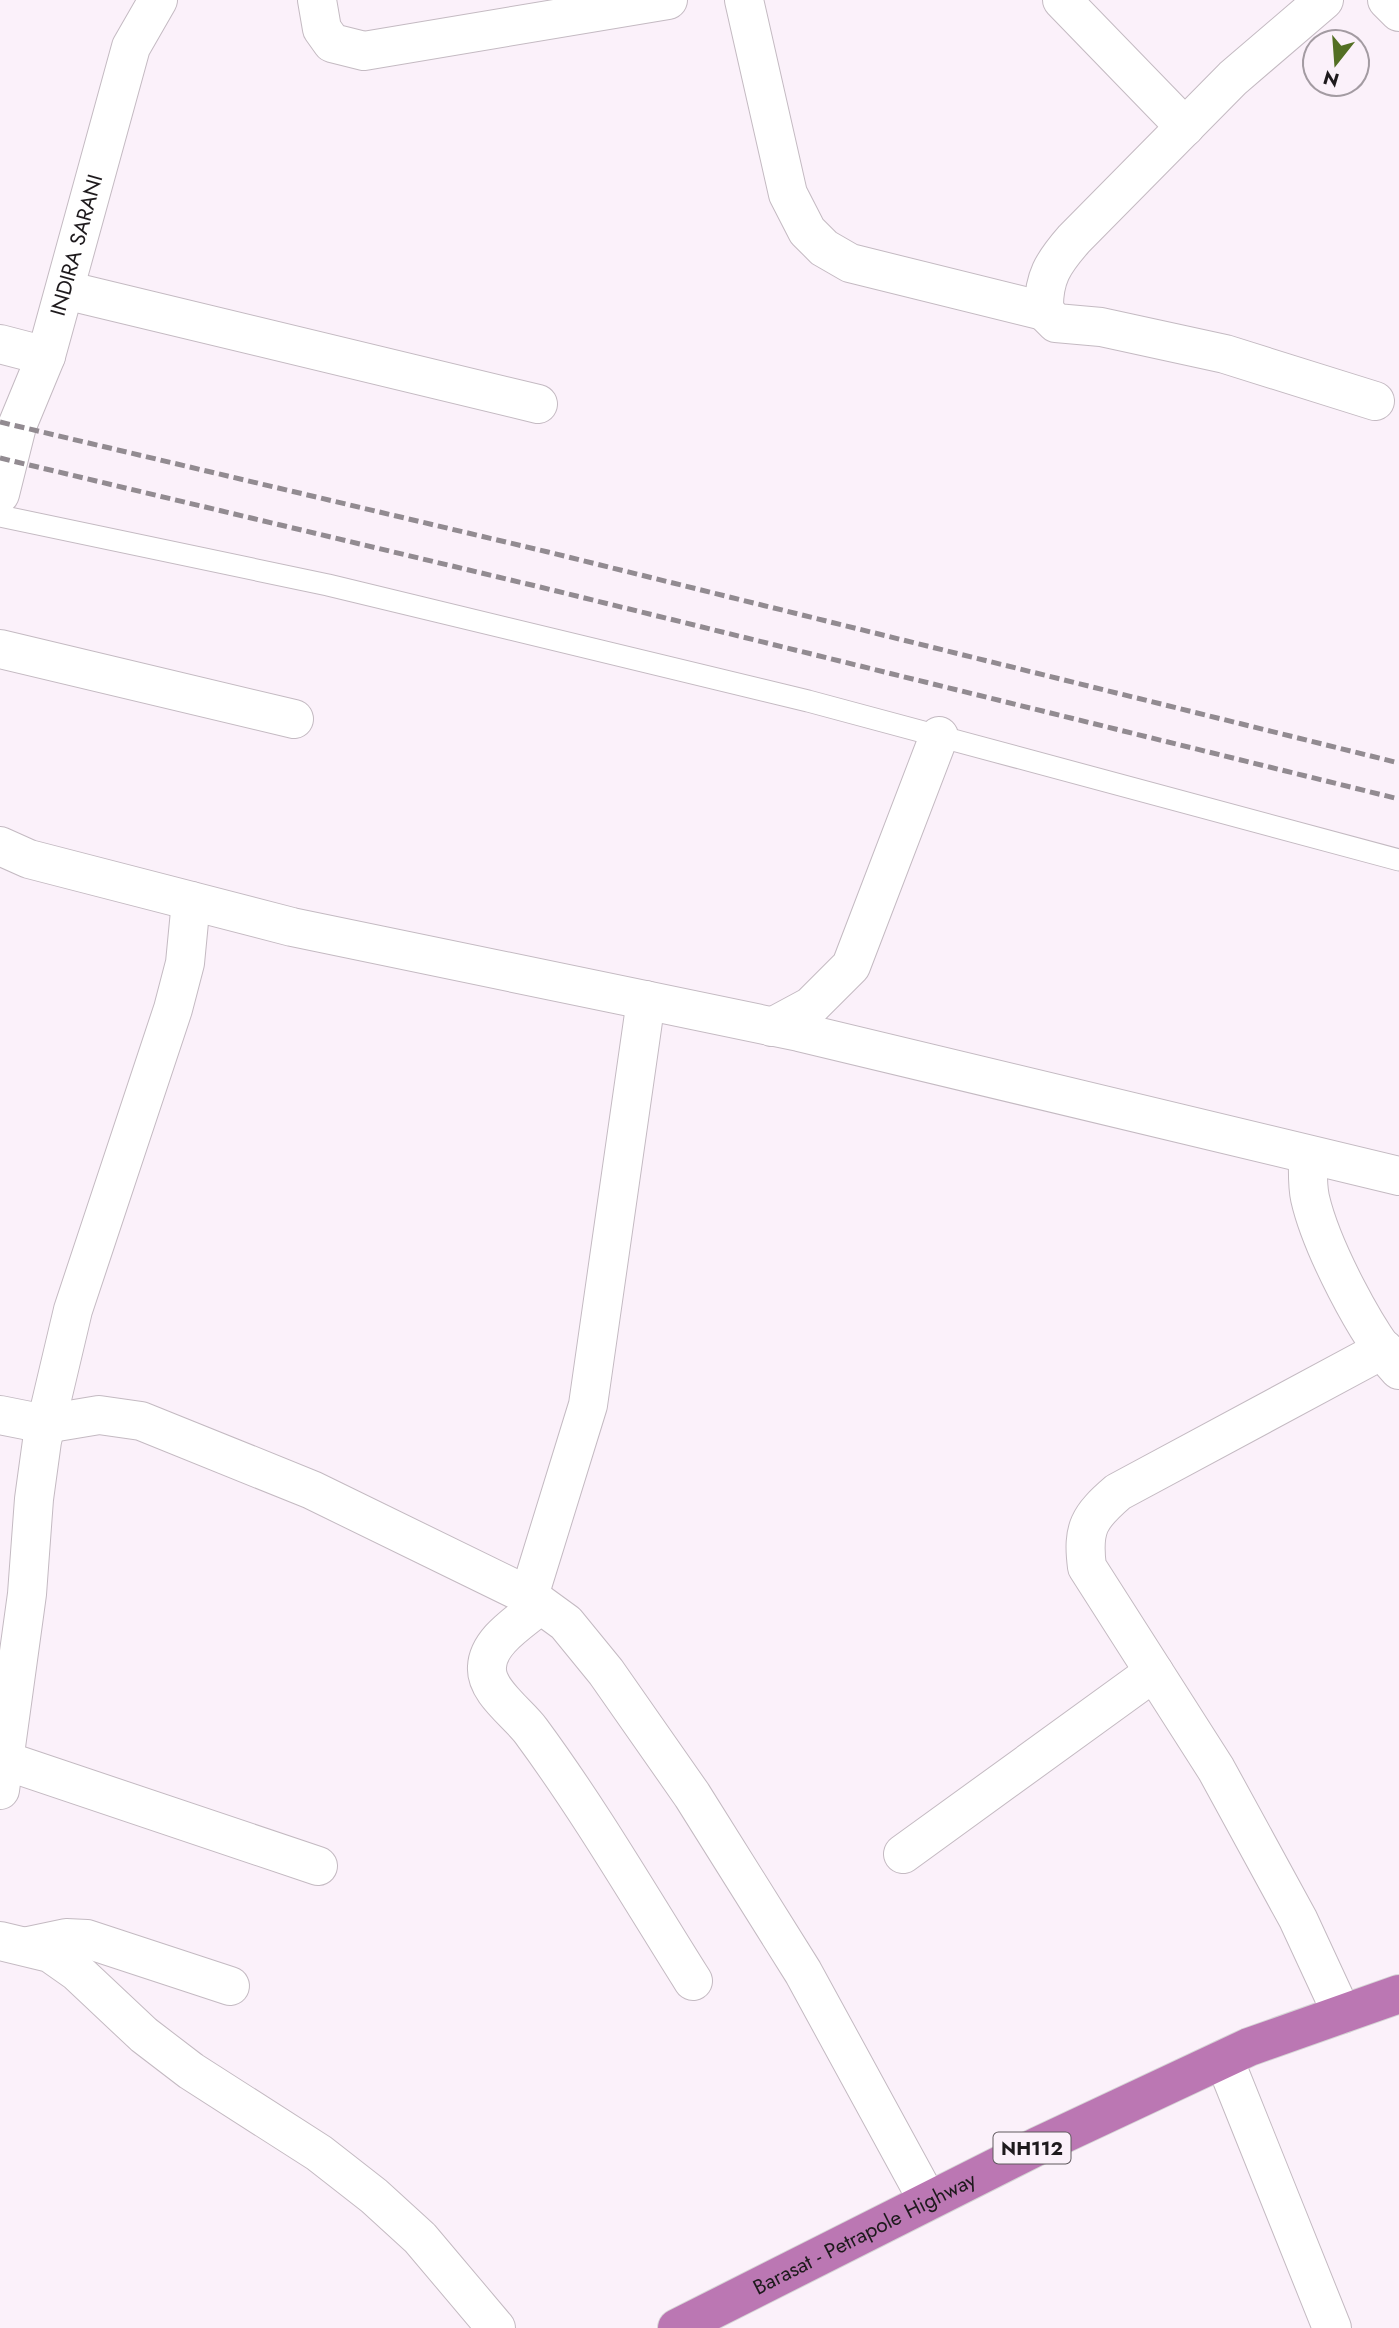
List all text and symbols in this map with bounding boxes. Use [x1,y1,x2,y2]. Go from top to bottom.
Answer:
north arrow [1301,28,1371,98]
text: N [1320,64,1342,94]
street label: INDIRA SARANI [43,171,110,319]
road number: NH112 [993,2132,1070,2164]
street label: Barasat - Petrapole Highway [748,2164,982,2302]

